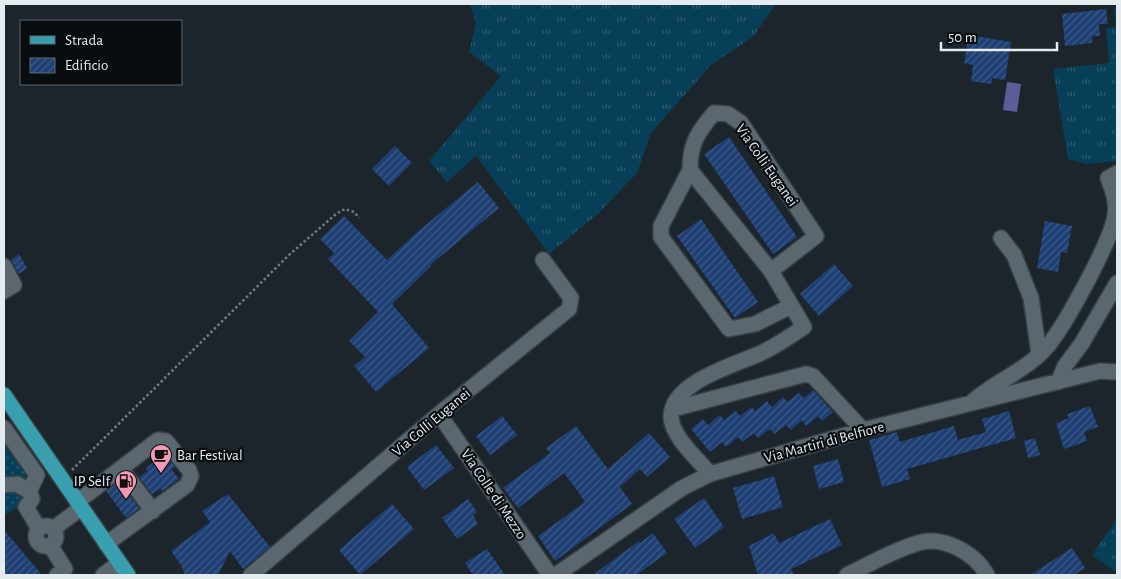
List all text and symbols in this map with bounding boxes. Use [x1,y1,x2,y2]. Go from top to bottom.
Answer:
legend [20,20,182,85]
scale bar [941,20,1057,52]
text: 50 m [948,30,977,45]
text: Strada [65,33,103,48]
text: Edificio [65,58,108,73]
street label: Via Colli Euganei [733,121,800,209]
street label: Via Colli Euganei [389,386,473,459]
street label: Via Martiri di Belfiore [762,419,886,466]
cafe icon: Bar Festival [149,443,173,474]
street label: Via Colle di Mezzo [458,447,529,542]
place label: Bar Festival [177,448,243,463]
fuel station icon: IP Self [114,469,138,500]
place label: IP Self [74,474,111,489]

